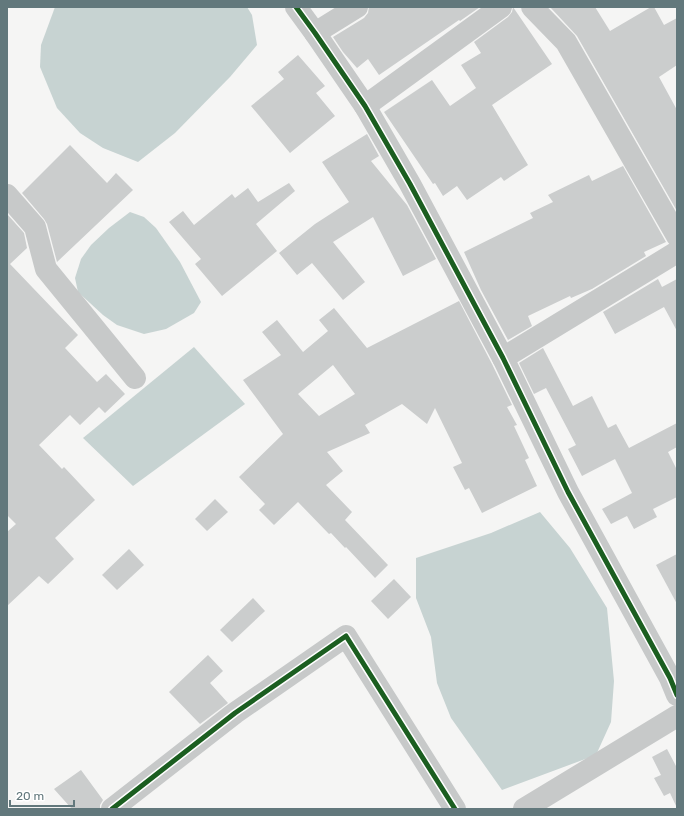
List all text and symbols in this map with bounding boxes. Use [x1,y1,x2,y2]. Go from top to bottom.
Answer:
scale bar [10,782,74,808]
text: 20 m [16,789,44,803]

